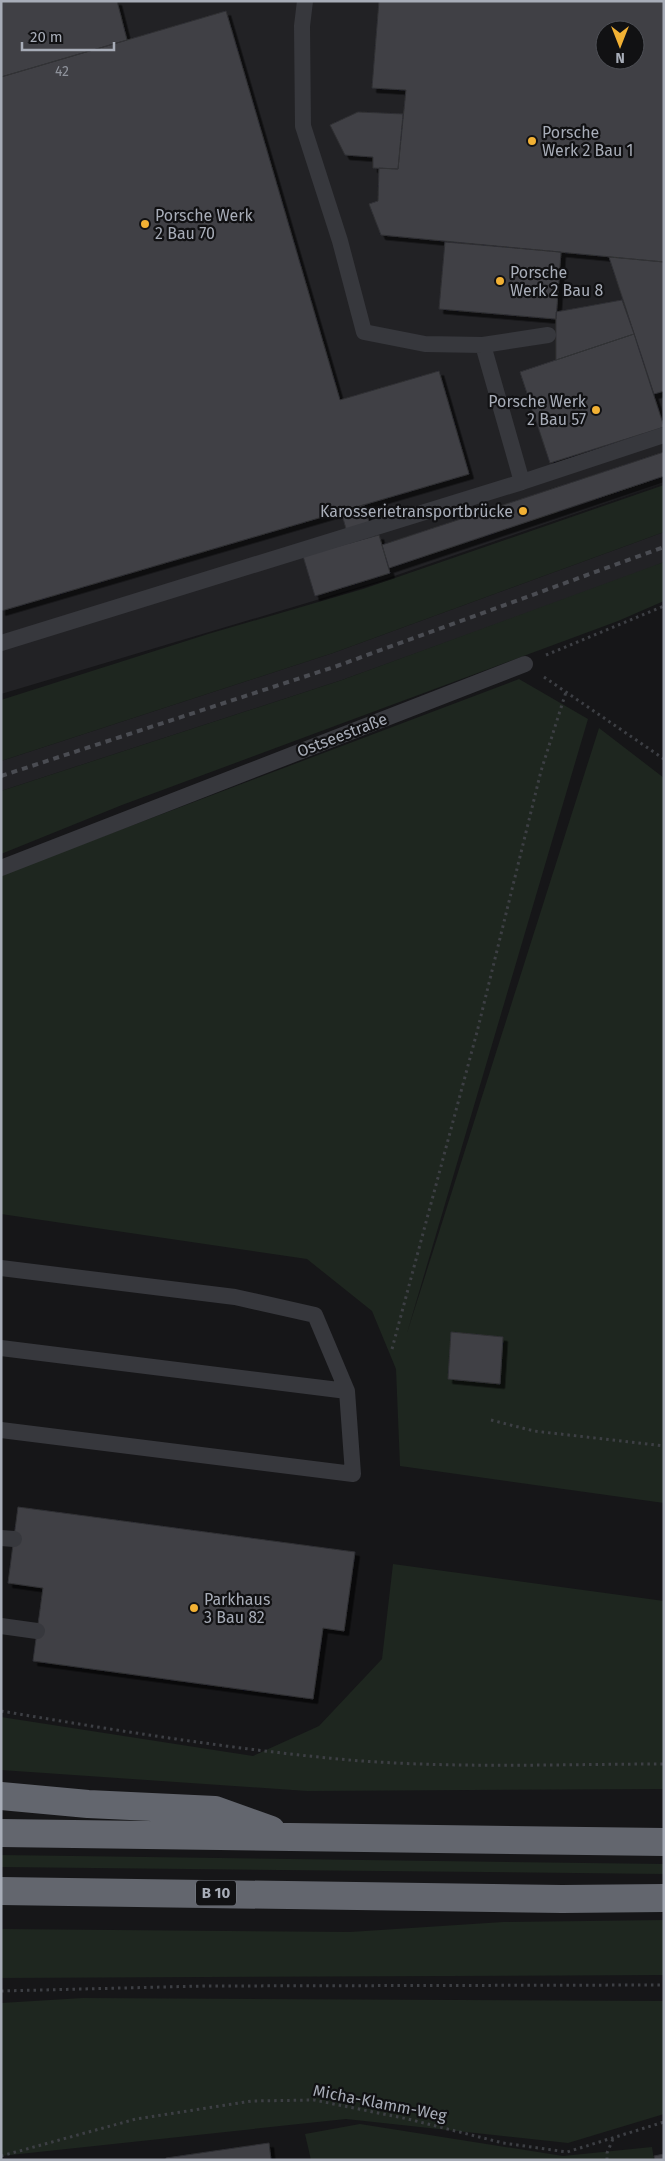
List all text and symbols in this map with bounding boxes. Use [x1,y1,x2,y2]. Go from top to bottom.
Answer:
scale bar [22,20,115,52]
north arrow [595,20,645,70]
text: 20 m [30,28,63,46]
text: N [615,49,625,66]
house number: 42 [55,63,69,80]
place label: Porsche Werk 2 Bau 1 [542,123,633,160]
marker: Porsche Werk 2 Bau 1 [526,135,538,147]
place label: Porsche Werk 2 Bau 70 [155,206,254,243]
marker: Porsche Werk 2 Bau 70 [139,218,151,230]
place label: Porsche Werk 2 Bau 8 [510,263,604,300]
marker: Porsche Werk 2 Bau 8 [494,275,506,287]
place label: Porsche Werk 2 Bau 57 [488,392,587,429]
marker: Porsche Werk 2 Bau 57 [590,404,602,416]
place label: Karosserietransportbrücke [320,502,513,521]
marker: Karosserietransportbrücke [517,505,529,517]
street label: Ostseestraße [294,709,390,761]
place label: Parkhaus 3 Bau 82 [204,1590,270,1627]
marker: Parkhaus 3 Bau 82 [188,1602,200,1614]
road number: B 10 [196,1880,236,1906]
street label: Micha-Klamm-Weg [312,2081,449,2125]

